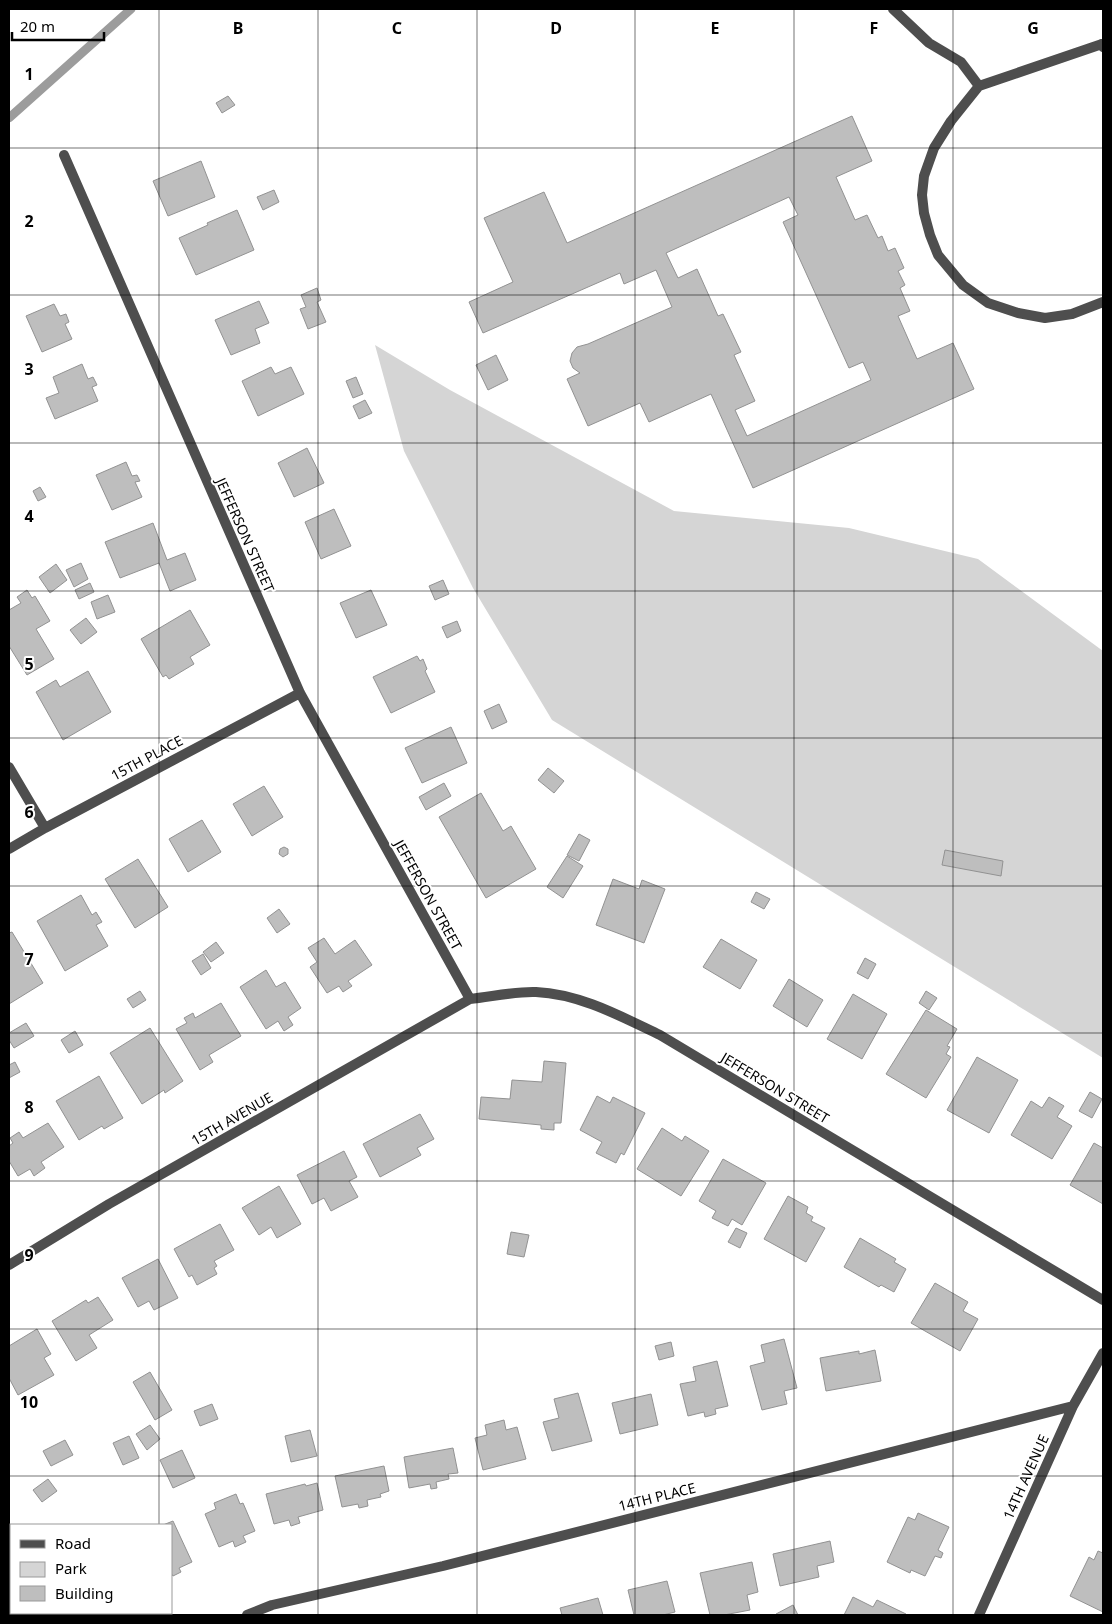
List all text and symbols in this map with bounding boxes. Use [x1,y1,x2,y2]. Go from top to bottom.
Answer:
scale bar [12,10,105,42]
text: 20 m [20,16,55,36]
text: B [233,17,243,39]
text: C [392,17,402,39]
text: D [550,17,562,39]
text: E [711,17,720,39]
text: F [870,17,878,39]
text: G [1027,17,1039,39]
text: 1 [24,63,34,85]
text: 2 [24,210,34,232]
text: 3 [24,358,34,380]
street label: JEFFERSON STREET [211,473,279,595]
text: 4 [24,505,34,527]
text: 5 [24,653,34,675]
street label: 15TH PLACE [107,731,186,784]
text: 6 [24,801,34,823]
street label: JEFFERSON STREET [389,835,467,953]
text: 7 [24,948,34,970]
street label: JEFFERSON STREET [716,1047,833,1128]
street label: 15TH AVENUE [188,1088,276,1150]
text: 8 [24,1096,34,1118]
text: 9 [24,1244,34,1266]
text: 10 [20,1391,38,1413]
street label: 14TH AVENUE [998,1431,1053,1522]
street label: 14TH PLACE [616,1478,697,1515]
legend [10,1524,172,1614]
text: Road [55,1533,91,1553]
text: Park [55,1558,87,1578]
text: Building [55,1583,113,1603]

